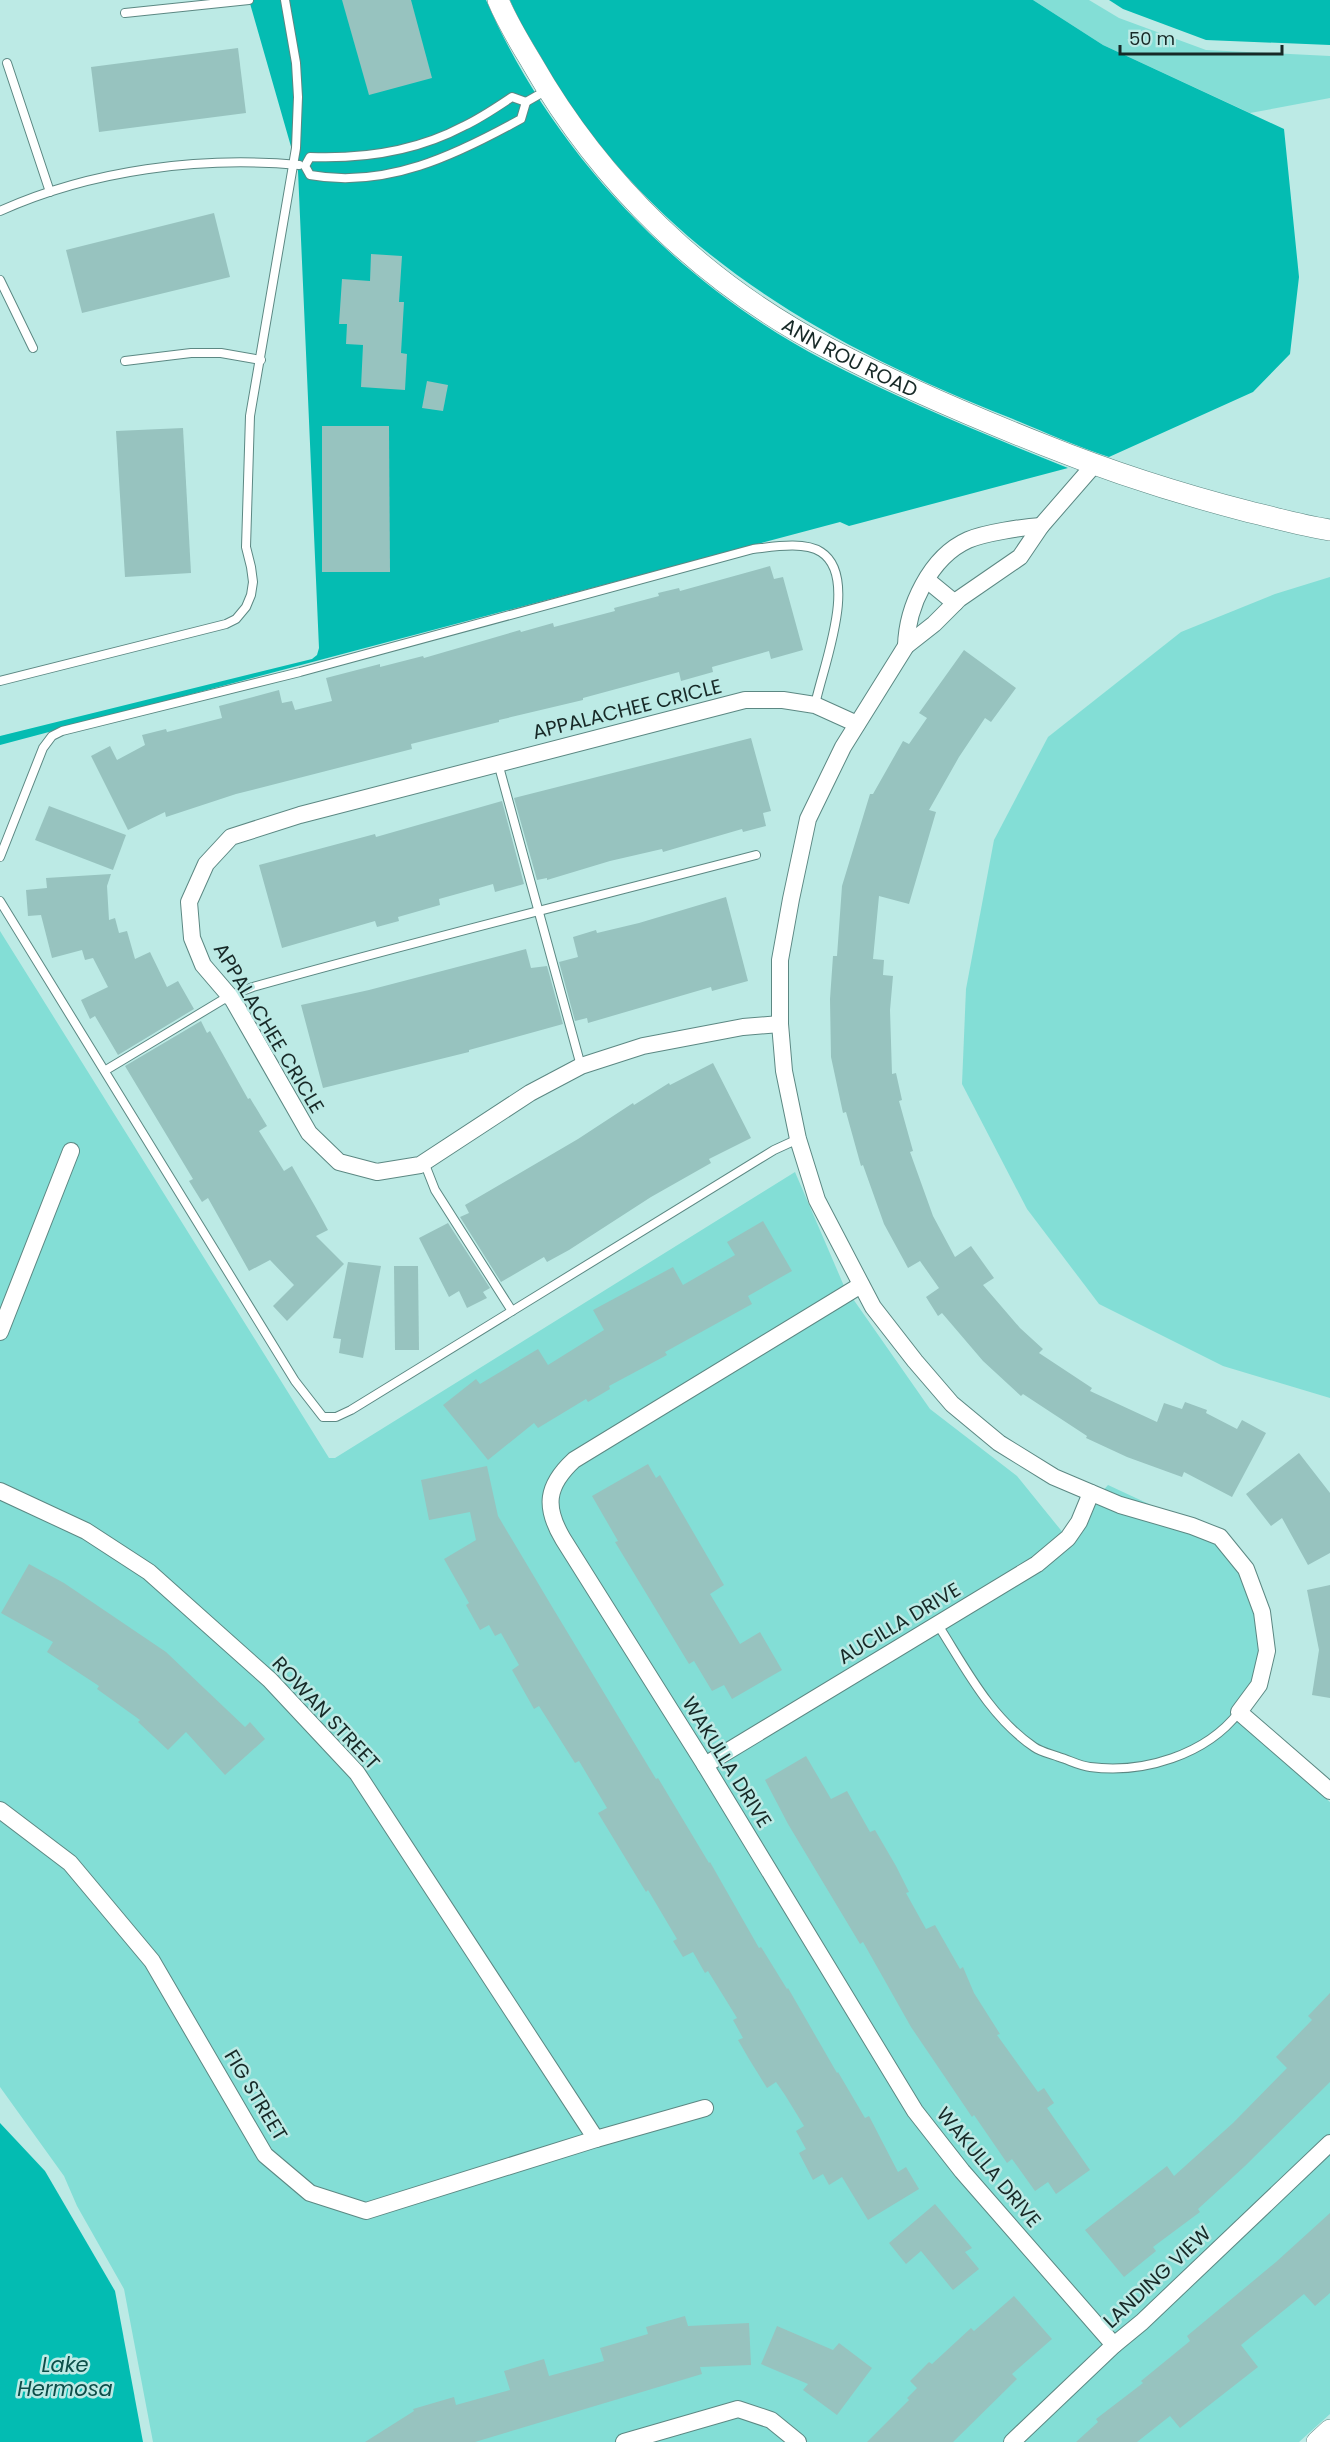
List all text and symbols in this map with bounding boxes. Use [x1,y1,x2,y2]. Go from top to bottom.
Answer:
scale bar [1120,18,1282,56]
text: 50 m [1129,26,1175,51]
street label: ANN ROU ROAD [777,311,922,404]
street label: APPALACHEE CRICLE [529,672,725,746]
street label: APPALACHEE CRICLE [207,938,331,1118]
street label: AUCILLA DRIVE [832,1575,966,1671]
street label: ROWAN STREET [266,1650,386,1776]
street label: WAKULLA DRIVE [675,1691,779,1833]
street label: FIG STREET [218,2044,294,2146]
street label: WAKULLA DRIVE [930,2101,1048,2233]
street label: LANDING VIEW [1097,2219,1218,2334]
water label: Lake Hermosa [17,2350,113,2403]

